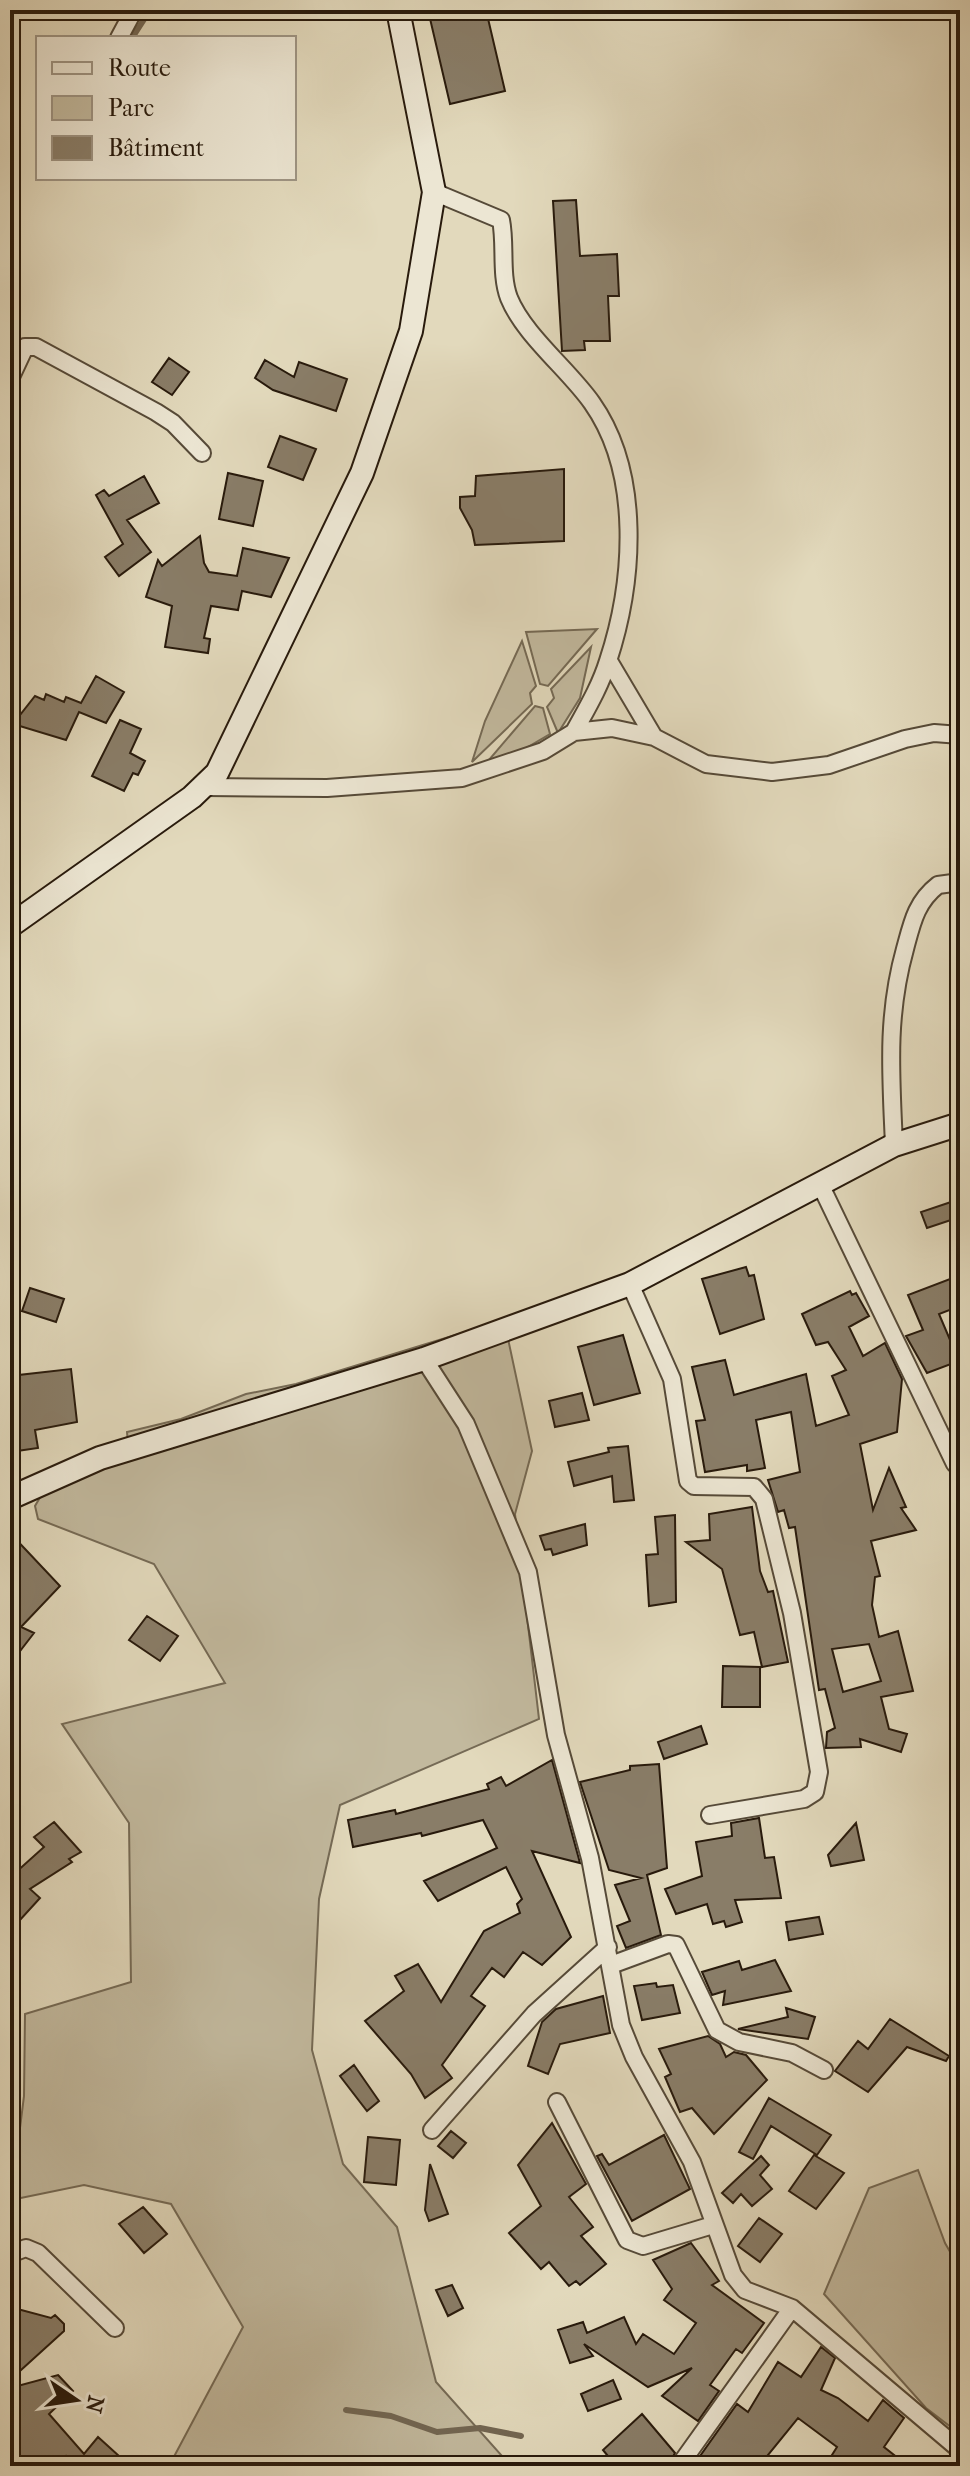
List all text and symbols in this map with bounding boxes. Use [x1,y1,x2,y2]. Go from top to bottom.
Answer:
legend [36,36,296,180]
text: Route [108,54,171,82]
text: Parc [108,94,154,122]
text: Bâtiment [108,134,205,162]
north arrow [36,2360,116,2440]
text: N [80,2393,109,2416]

